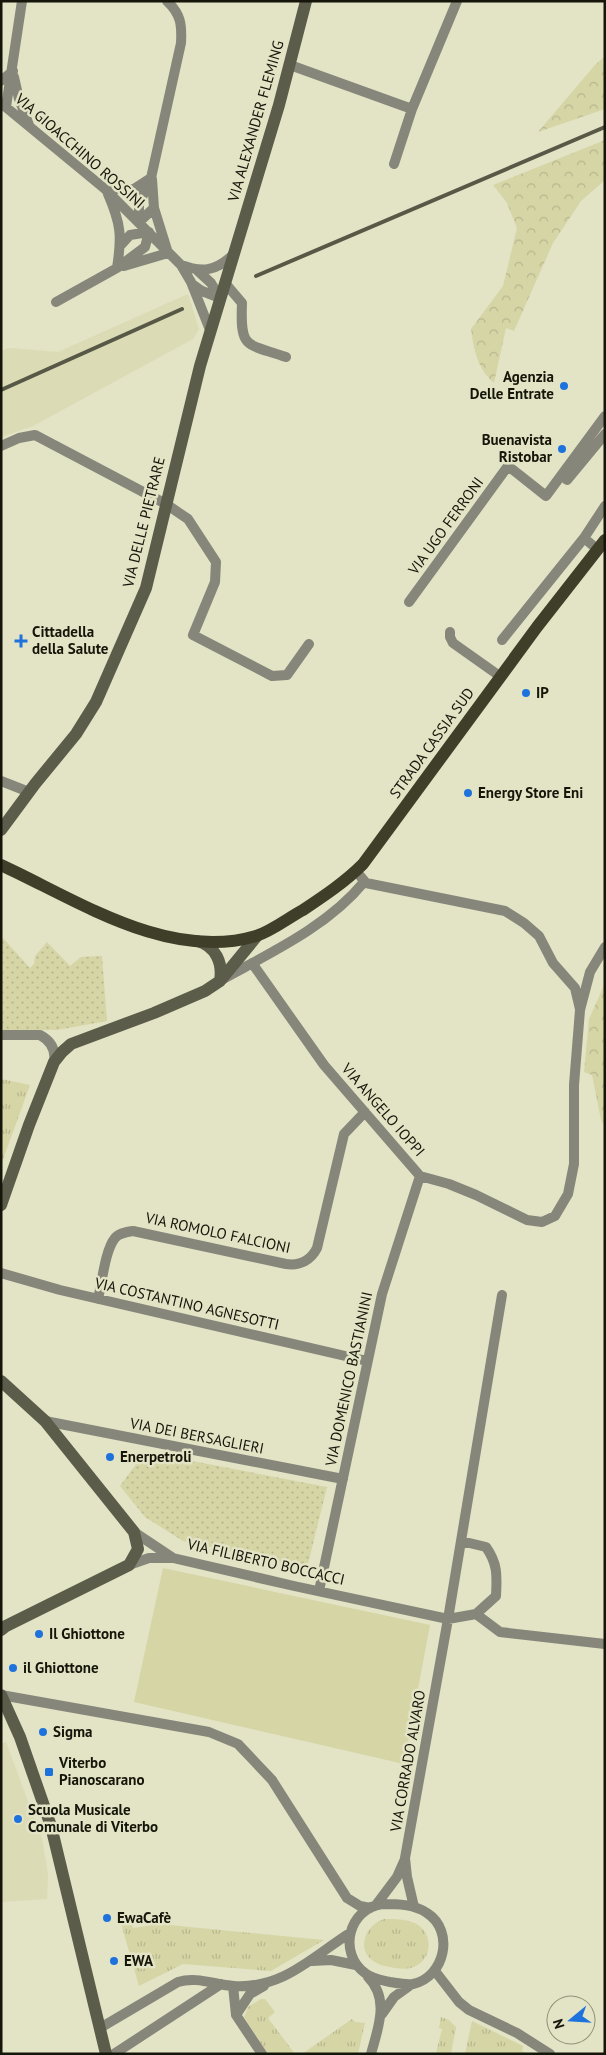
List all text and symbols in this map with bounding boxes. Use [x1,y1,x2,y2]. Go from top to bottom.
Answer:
street label: VIA ALEXANDER FLEMING [223,38,288,205]
street label: VIA GIOACCHINO ROSSINI [11,88,149,212]
place label: Agenzia Delle Entrate [470,367,554,403]
marker: Agenzia Delle Entrate [558,380,570,392]
place label: Buenavista Ristobar [482,430,553,466]
marker: Buenavista Ristobar [556,443,568,455]
street label: VIA DELLE PIETRARE [118,455,169,590]
street label: VIA UGO FERRONI [403,473,487,579]
place label: Cittadella della Salute [32,622,109,658]
marker: Cittadella della Salute [14,634,28,648]
place label: IP [536,683,549,702]
street label: STRADA CASSIA SUD [385,684,478,802]
marker: IP [520,687,532,699]
place label: Energy Store Eni [478,783,583,802]
marker: Energy Store Eni [462,787,474,799]
street label: VIA ANGELO IOPPI [337,1058,429,1160]
street label: VIA ROMOLO FALCIONI [143,1208,292,1257]
street label: VIA COSTANTINO AGNESOTTI [92,1273,281,1334]
street label: VIA DOMENICO BASTIANINI [321,1290,376,1469]
street label: VIA DEI BERSAGLIERI [128,1413,266,1458]
place label: Enerpetroli [120,1447,192,1466]
marker: Enerpetroli [104,1451,116,1463]
street label: VIA FILIBERTO BOCCACCI [185,1534,347,1589]
place label: Il Ghiottone [49,1624,125,1643]
marker: Il Ghiottone [33,1628,45,1640]
place label: il Ghiottone [23,1658,99,1677]
marker: il Ghiottone [7,1662,19,1674]
street label: VIA CORRADO ALVARO [386,1689,429,1834]
place label: Sigma [53,1722,93,1741]
marker: Sigma [37,1726,49,1738]
place label: Viterbo Pianoscarano [58,1753,145,1789]
marker: Viterbo Pianoscarano [43,1766,55,1778]
place label: Scuola Musicale Comunale di Viterbo [28,1800,158,1836]
marker: Scuola Musicale Comunale di Viterbo [12,1813,24,1825]
place label: EwaCafè [117,1908,171,1927]
marker: EwaCafè [101,1912,113,1924]
place label: EWA [124,1951,154,1970]
marker: EWA [108,1955,120,1967]
north arrow [546,1995,596,2045]
text: N [549,2017,569,2031]

